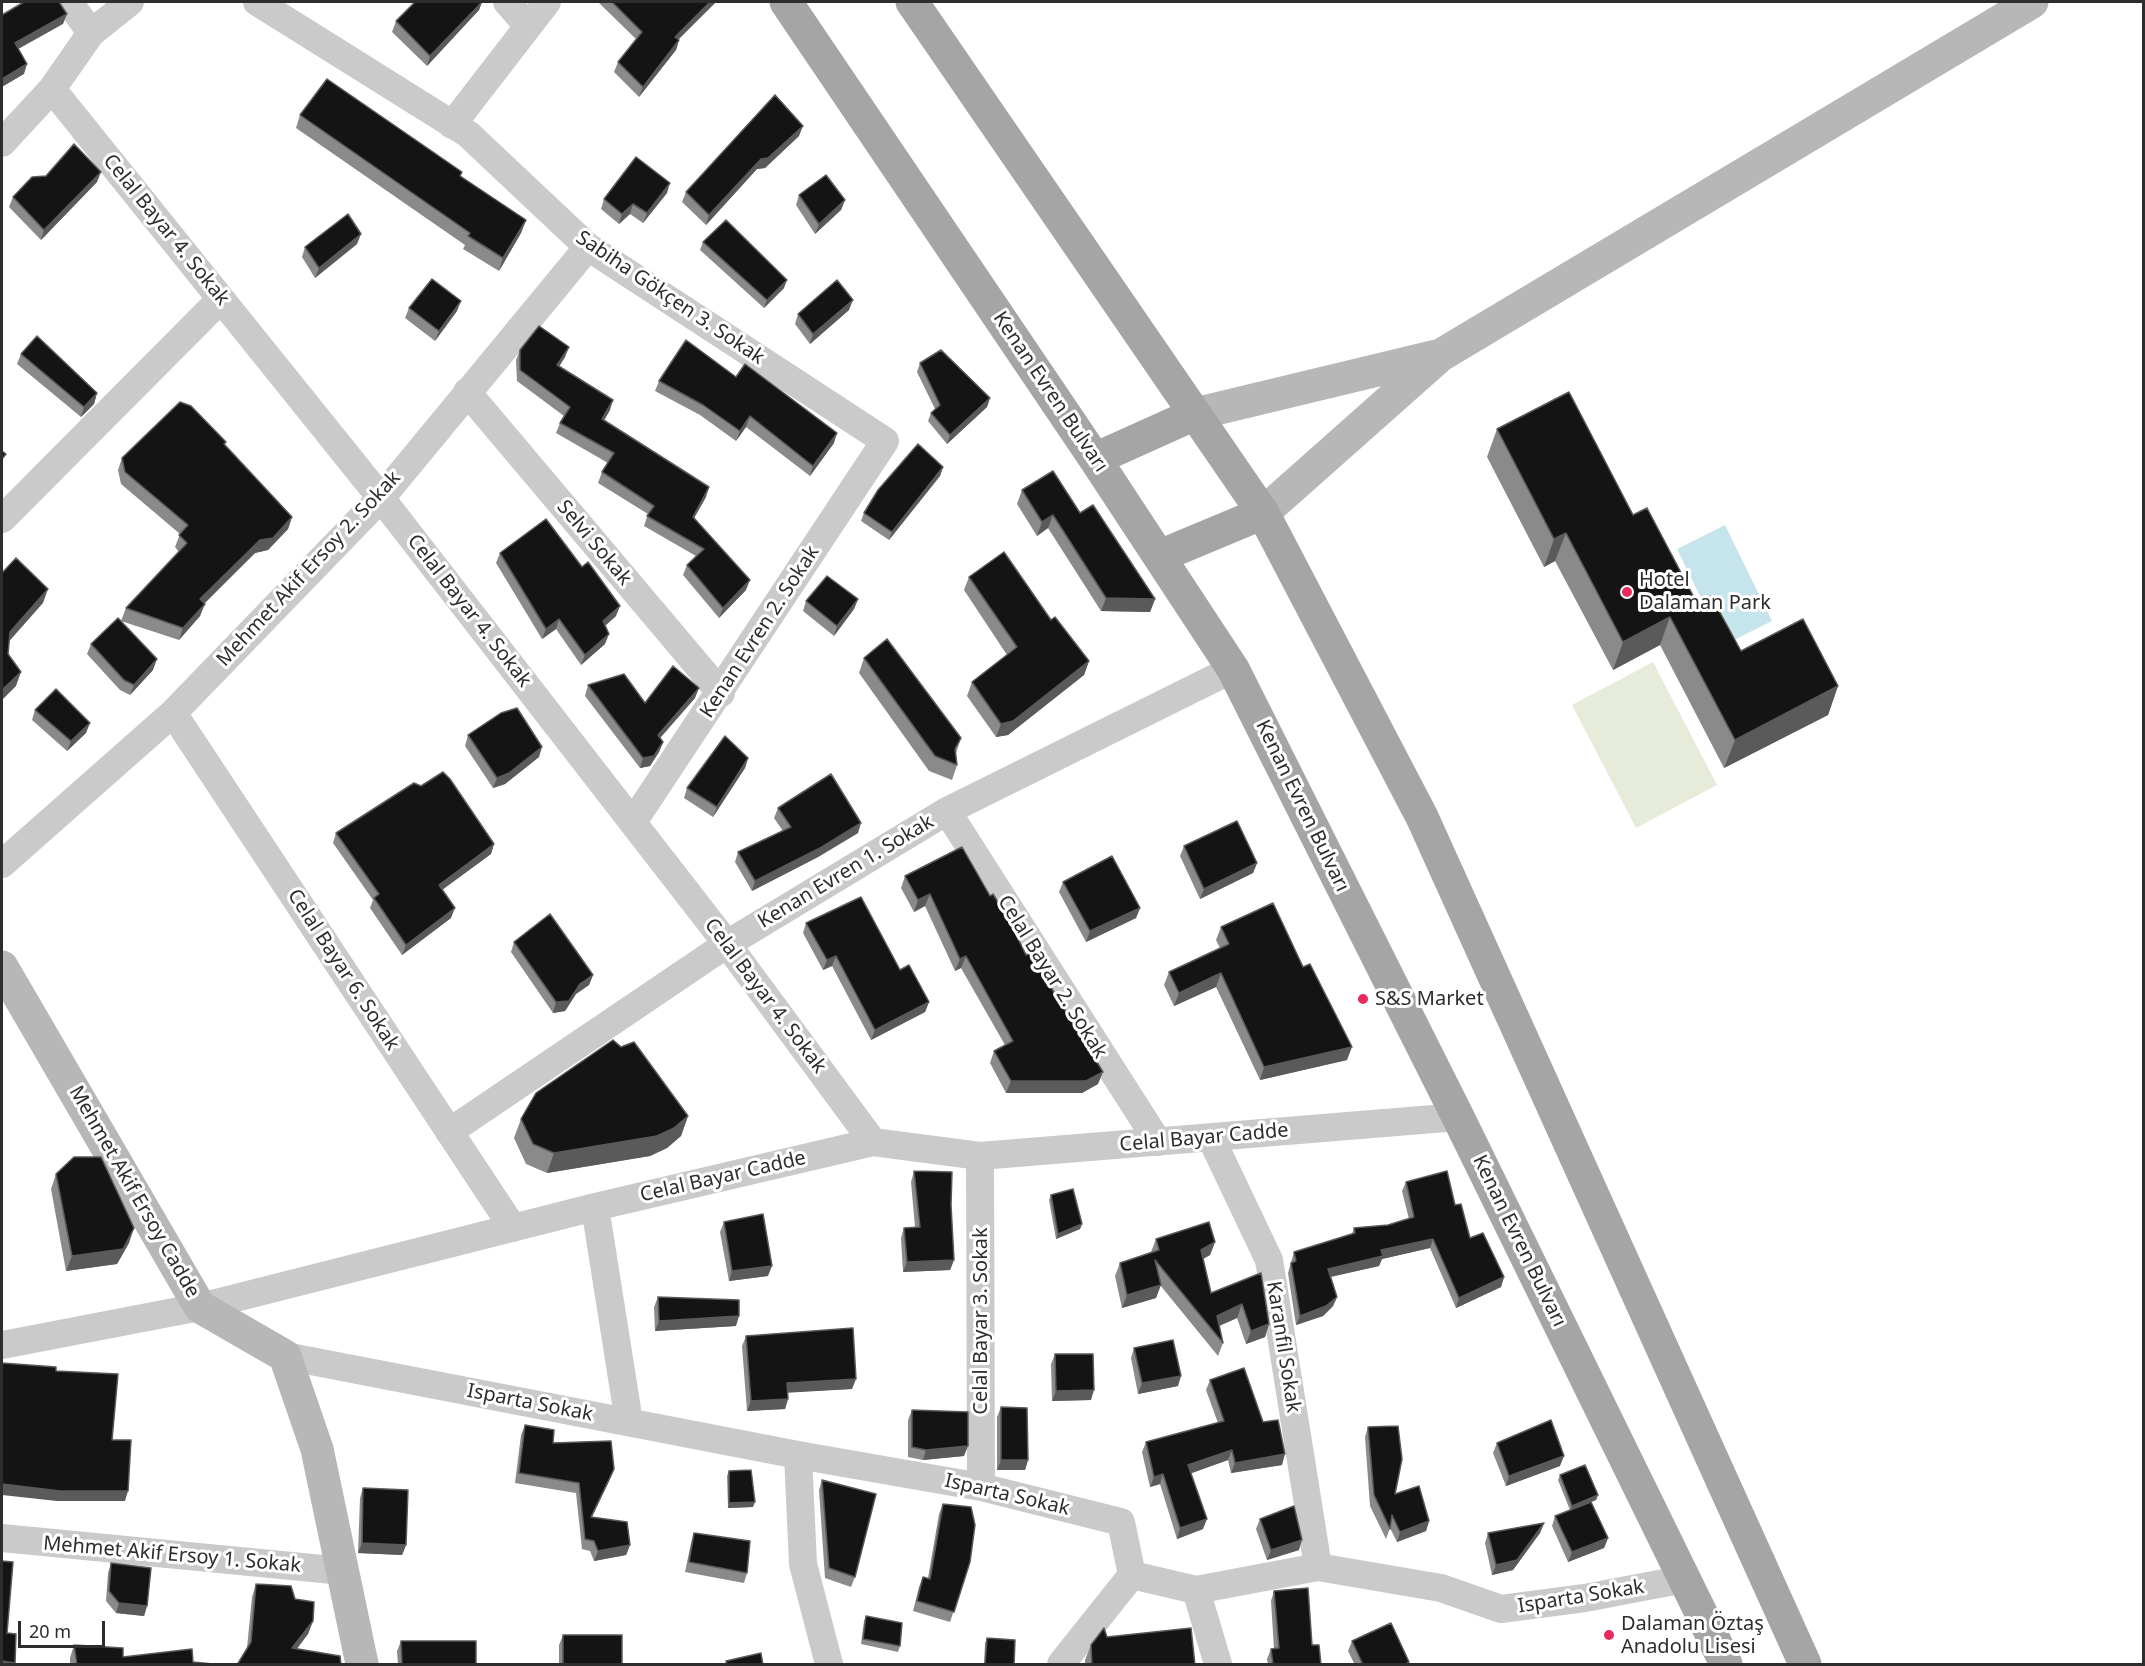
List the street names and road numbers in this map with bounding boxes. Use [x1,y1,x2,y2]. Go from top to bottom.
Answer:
street label: Celal Bayar 4. Sokak [98,150,234,310]
street label: Sabiha Gökçen 3. Sokak [571,226,769,370]
street label: Kenan Evren Bulvarı [987,307,1113,477]
street label: Mehmet Akif Ersoy 2. Sokak [212,466,406,672]
street label: Selvi Sokak [552,496,636,590]
street label: Celal Bayar 4. Sokak [402,530,536,692]
street label: Kenan Evren 2. Sokak [695,541,825,723]
street label: Kenan Evren Bulvarı [1250,716,1354,896]
street label: Kenan Evren 1. Sokak [754,810,938,934]
street label: Celal Bayar 6. Sokak [282,885,404,1055]
street label: Celal Bayar 2. Sokak [992,891,1112,1063]
street label: Celal Bayar 4. Sokak [699,914,831,1078]
street label: Mehmet Akif Ersoy Cadde [63,1082,205,1302]
street label: Celal Bayar Cadde [1119,1119,1289,1157]
street label: Celal Bayar Cadde [638,1146,808,1208]
street label: Kenan Evren Bulvarı [1467,1151,1571,1331]
street label: Celal Bayar 3. Sokak [969,1227,993,1415]
street label: Karanfil Sokak [1261,1279,1305,1415]
street label: Isparta Sokak [465,1379,595,1427]
street label: Isparta Sokak [942,1469,1072,1521]
street label: Mehmet Akif Ersoy 1. Sokak [42,1532,302,1578]
street label: Isparta Sokak [1516,1575,1646,1619]

